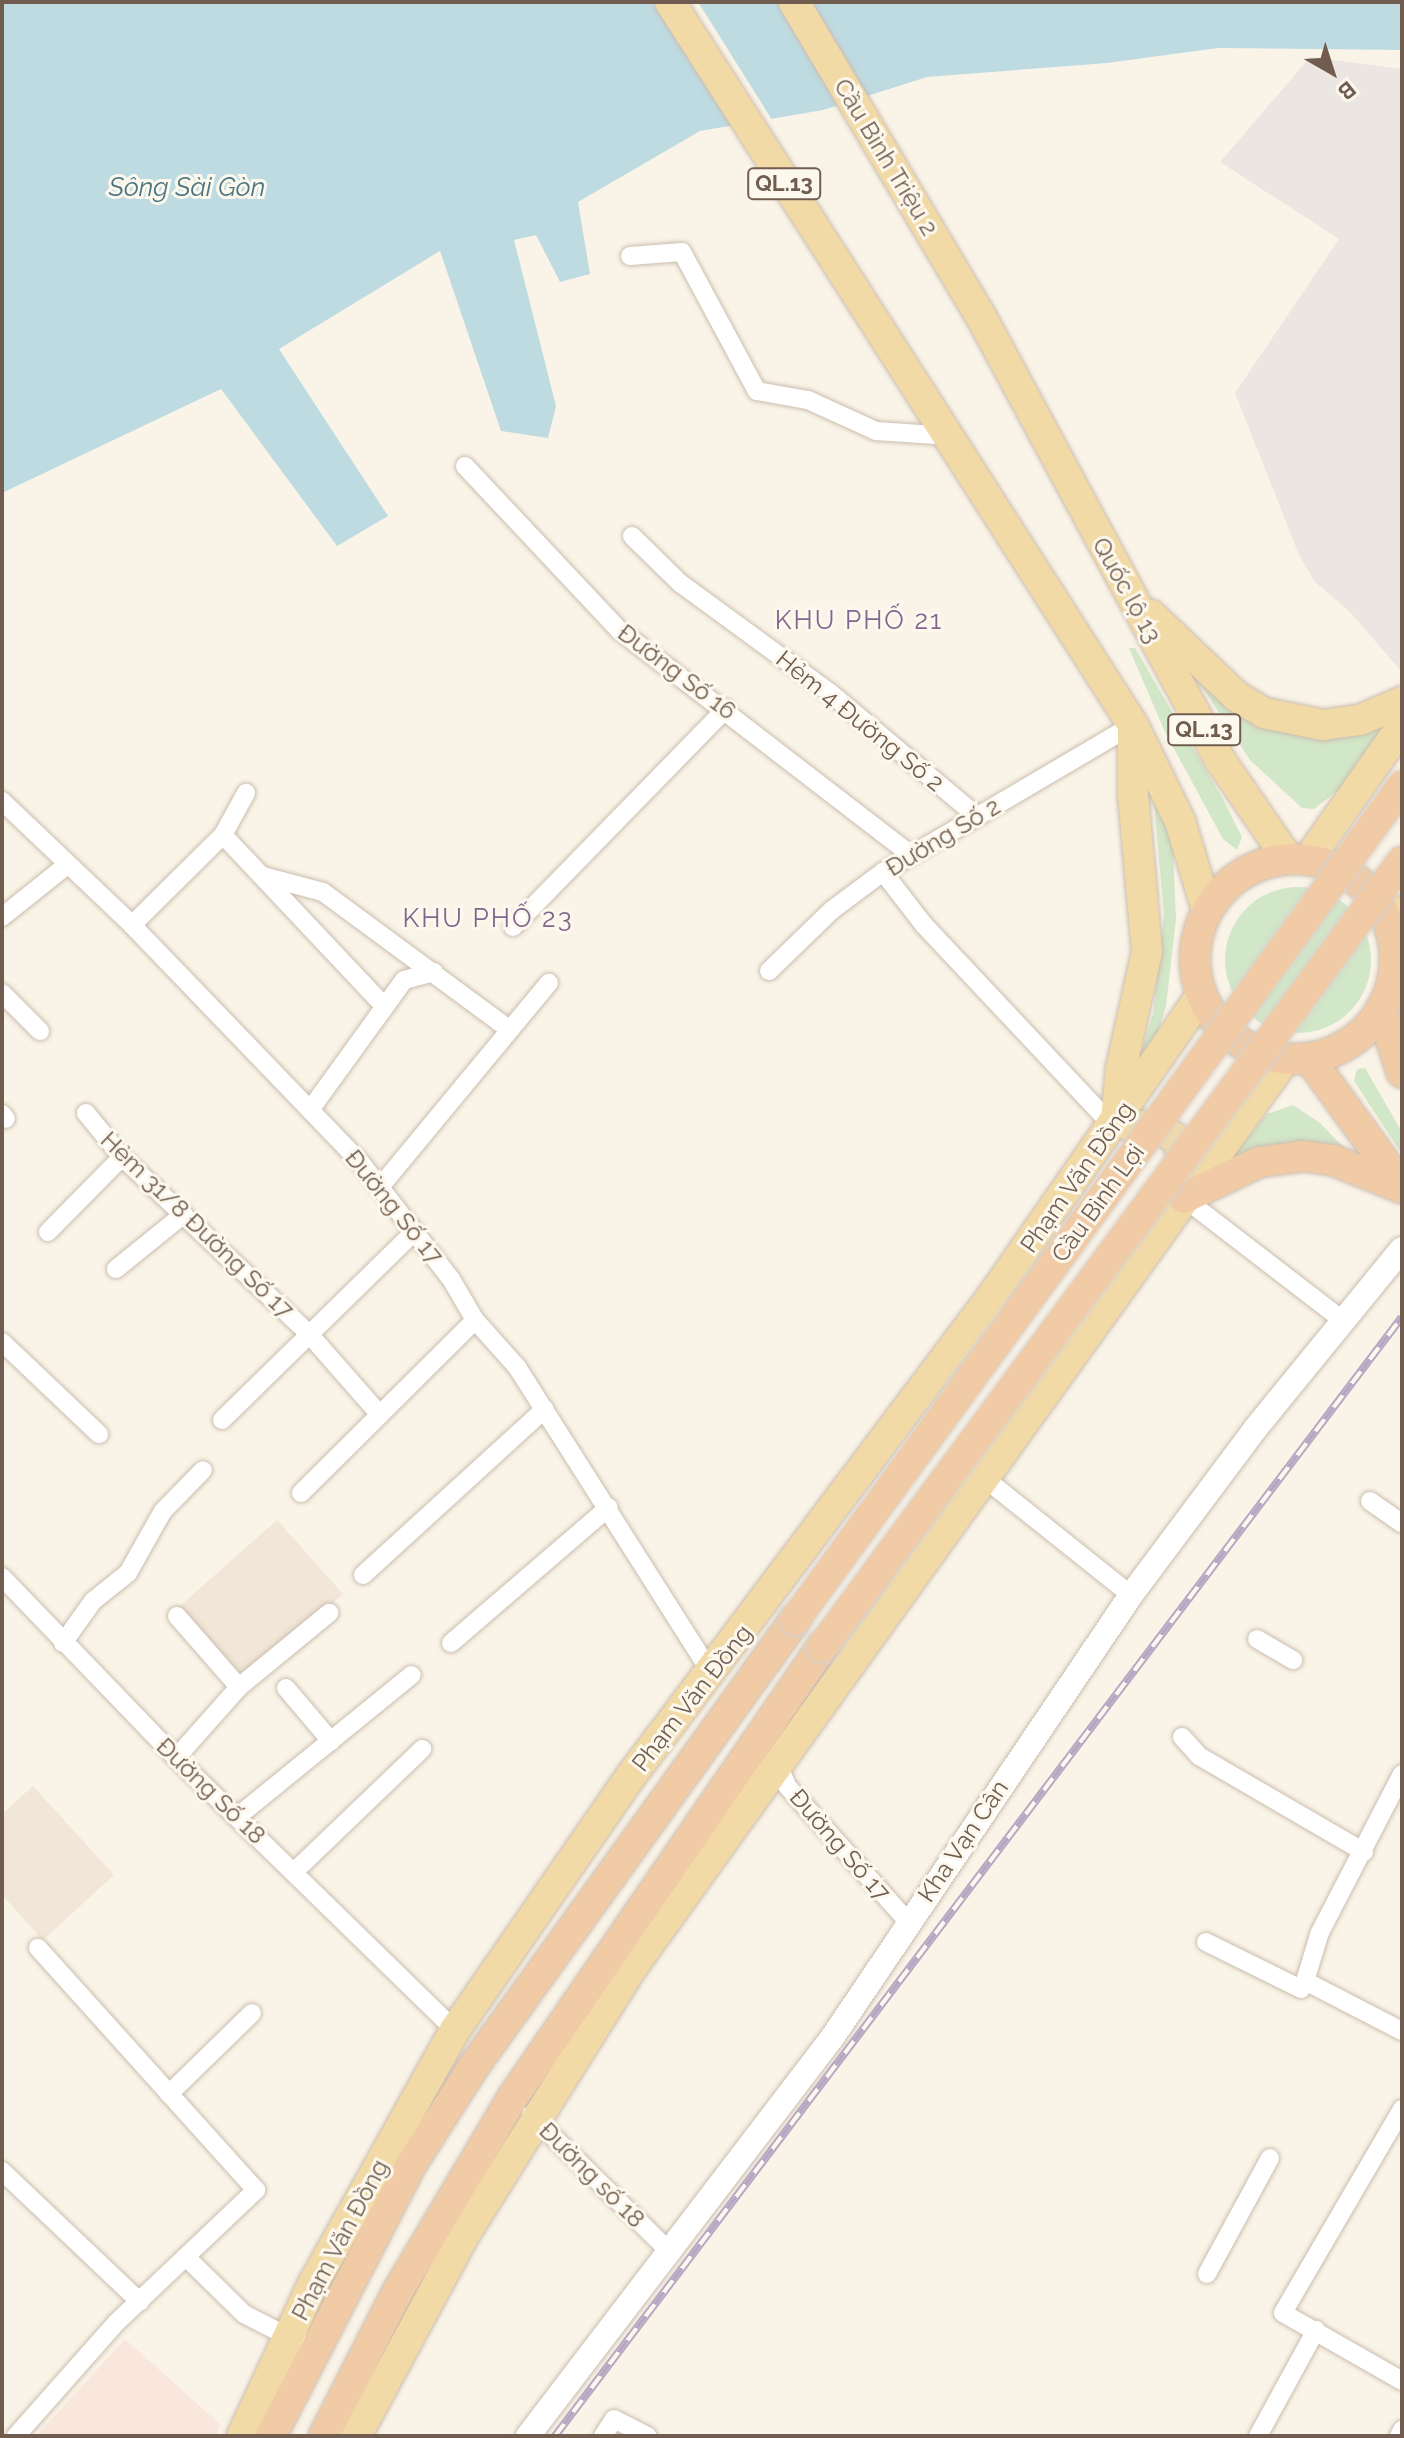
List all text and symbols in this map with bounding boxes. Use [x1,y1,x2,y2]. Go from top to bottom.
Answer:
north arrow [1292,32,1372,112]
street label: Cầu Bình Triệu 2 [828,73,944,241]
text: B [1333,76,1361,105]
road number: QL.13 [746,166,822,202]
water label: Sông Sài Gòn [109,172,265,204]
street label: Quốc lộ 13 [1086,532,1168,648]
district label: KHU PHỐ 21 [775,605,943,637]
street label: Đường Số 16 [612,618,742,726]
street label: Hẻm 4 Đường Số 2 [770,645,950,797]
road number: QL.13 [1166,712,1242,748]
street label: Đường Số 2 [881,792,1005,882]
district label: KHU PHỐ 23 [402,903,574,935]
street label: Phạm Văn Đồng [1014,1095,1140,1259]
street label: Hẻm 31/8 Đường Số 17 [95,1126,299,1324]
street label: Cầu Bình Lợi [1046,1138,1150,1268]
street label: Đường Số 17 [339,1144,449,1270]
street label: Phạm Văn Đồng [626,1619,758,1777]
street label: Đường Số 18 [151,1732,271,1850]
street label: Kha Vạn Cân [911,1774,1015,1908]
street label: Đường Số 17 [784,1783,896,1907]
street label: Đường số 18 [533,2116,651,2234]
street label: Phạm Văn Đồng [285,2154,395,2326]

